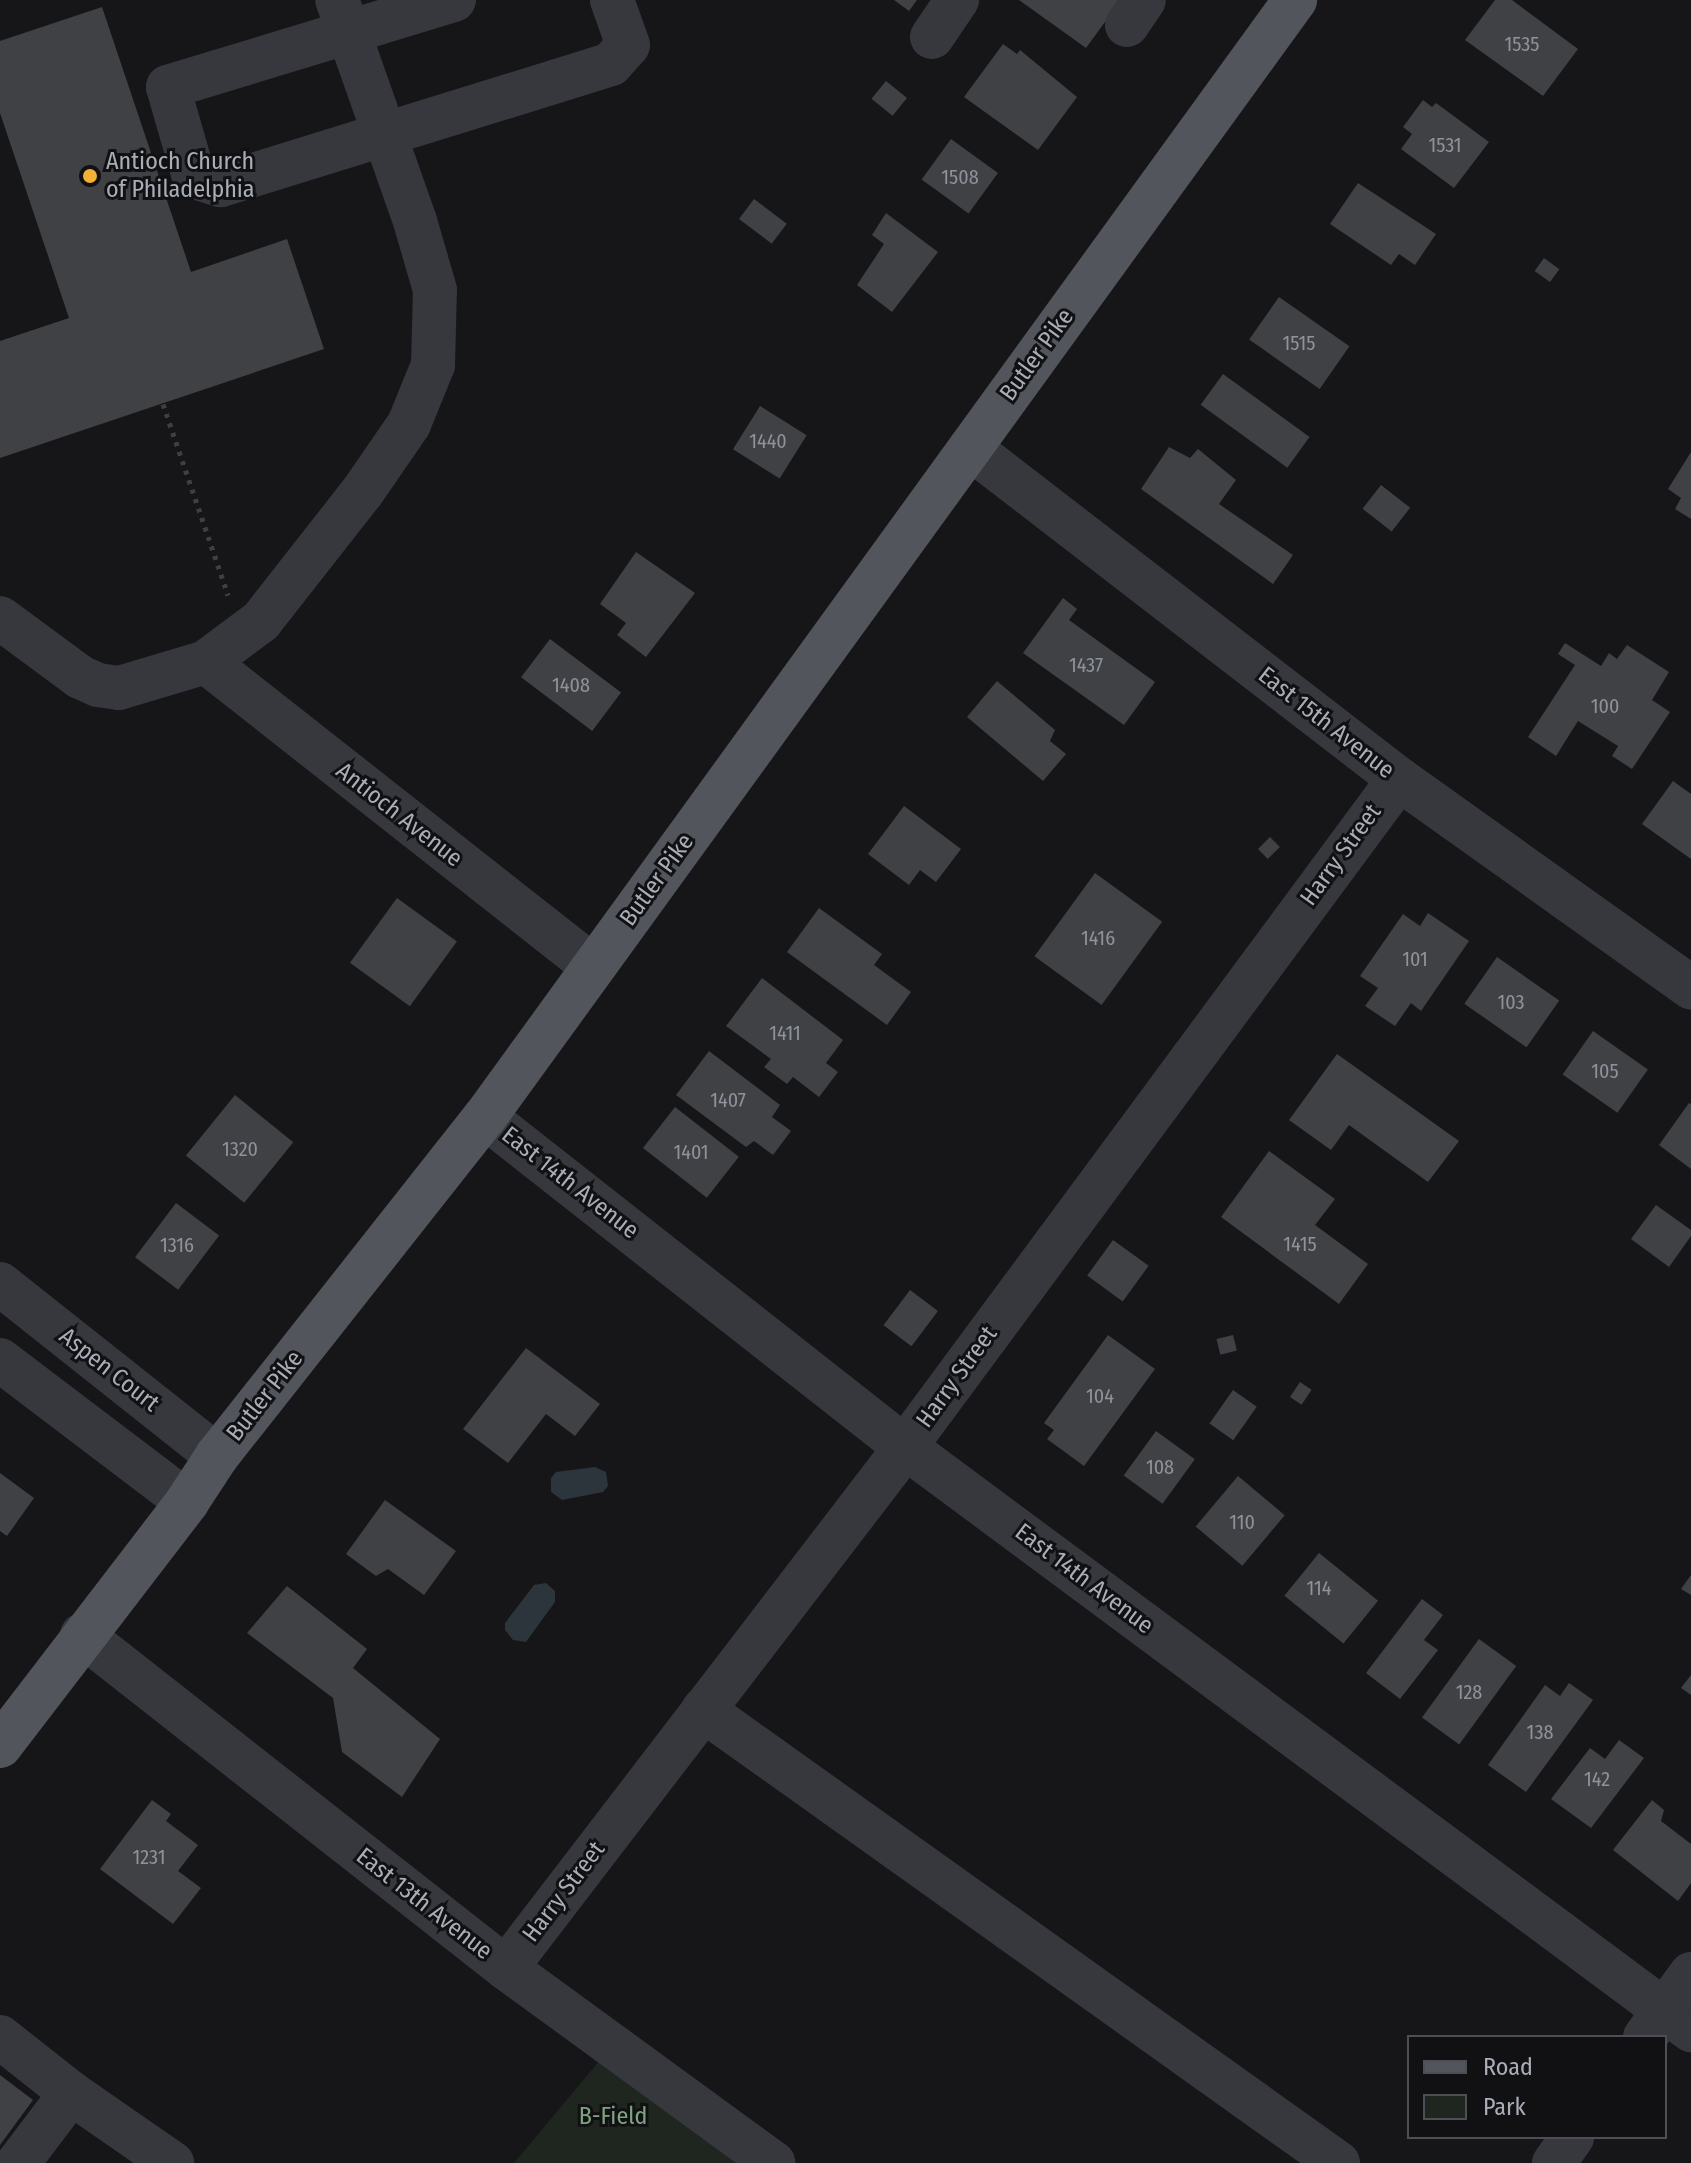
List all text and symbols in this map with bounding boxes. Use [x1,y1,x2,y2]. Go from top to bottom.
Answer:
house number: 1535 [1504,32,1540,56]
house number: 1531 [1428,133,1462,157]
place label: Antioch Church of Philadelphia [106,148,255,204]
house number: 1508 [941,165,979,189]
marker: Antioch Church of Philadelphia [81,167,99,185]
street label: Butler Pike [994,303,1080,407]
house number: 1515 [1283,331,1315,355]
house number: 1440 [749,429,787,453]
house number: 1437 [1069,653,1103,677]
street label: East 15th Avenue [1252,661,1400,785]
house number: 1408 [552,673,590,697]
house number: 100 [1591,694,1619,718]
street label: Antioch Avenue [330,757,468,873]
street label: Harry Street [1295,799,1387,911]
street label: Butler Pike [614,828,700,932]
house number: 1416 [1081,926,1115,950]
house number: 101 [1402,947,1428,971]
house number: 103 [1497,990,1525,1014]
house number: 1411 [769,1021,801,1045]
house number: 105 [1591,1059,1619,1083]
house number: 1407 [710,1088,746,1112]
street label: East 14th Avenue [496,1121,644,1245]
house number: 1320 [222,1137,258,1161]
house number: 1401 [673,1140,709,1164]
house number: 1415 [1283,1232,1317,1256]
house number: 1316 [160,1233,194,1257]
street label: Harry Street [911,1321,1003,1433]
street label: Aspen Court [53,1322,165,1418]
street label: Butler Pike [221,1345,309,1447]
house number: 104 [1086,1384,1114,1408]
house number: 108 [1146,1455,1174,1479]
house number: 110 [1229,1510,1255,1534]
street label: East 14th Avenue [1009,1518,1159,1640]
house number: 114 [1307,1576,1331,1600]
house number: 128 [1456,1680,1482,1704]
house number: 138 [1527,1720,1553,1744]
house number: 142 [1584,1767,1610,1791]
street label: Harry Street [517,1836,611,1948]
street label: East 13th Avenue [350,1842,498,1966]
house number: 1231 [133,1845,165,1869]
legend [1407,2035,1667,2139]
text: Road [1483,2053,1533,2081]
text: Park [1483,2093,1526,2121]
park label: B-Field [579,2103,647,2131]

